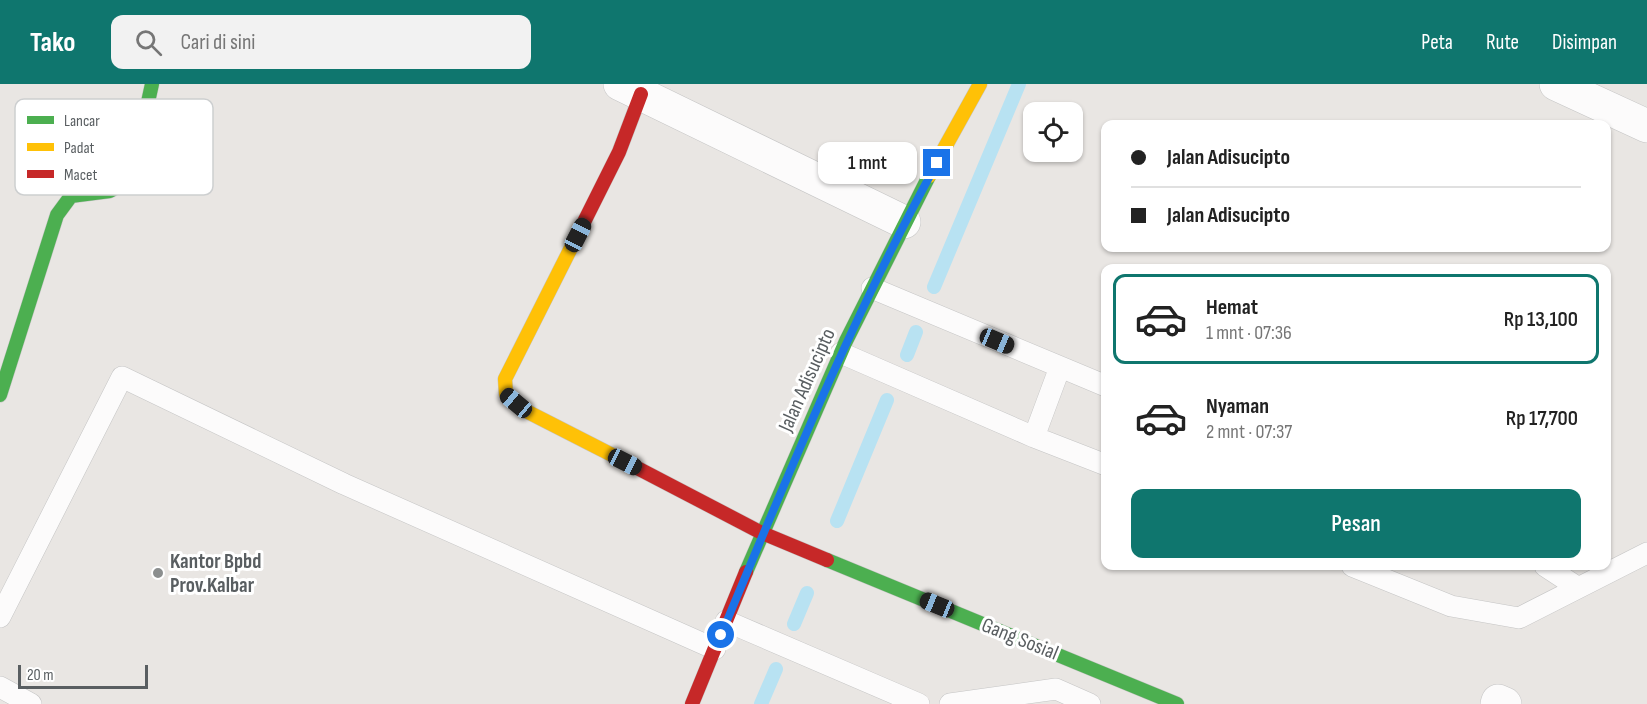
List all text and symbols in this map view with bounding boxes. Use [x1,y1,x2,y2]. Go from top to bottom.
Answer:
search box [111,15,531,69]
text: Tako [30,26,75,59]
icon: search [132,26,165,59]
text: Cari di sini [180,29,255,56]
text: Peta [1421,30,1453,55]
text: Rute [1486,30,1519,55]
text: Disimpan [1552,30,1617,55]
legend [15,99,213,195]
map controls [1023,102,1083,162]
button: locate [1023,102,1083,162]
text: Lancar [64,112,100,131]
text: Padat [64,139,95,158]
callout: 1 mnt [817,142,916,184]
text: Jalan Adisucipto [1167,144,1290,171]
route end [923,149,950,176]
text: 1 mnt [848,151,887,175]
text: Macet [64,166,97,185]
text: Jalan Adisucipto [1167,202,1290,229]
car [562,215,594,255]
icon: car [1134,292,1188,346]
text: Hemat [1206,294,1258,321]
text: Rp 13,100 [1504,306,1578,333]
text: 1 mnt · 07:36 [1206,321,1292,345]
street label: Jalan Adisucipto [773,325,841,436]
car [977,326,1017,356]
car [496,385,536,421]
icon: car [1134,391,1188,445]
text: Nyaman [1206,393,1269,420]
text: Rp 17,700 [1506,405,1578,432]
text: 2 mnt · 07:37 [1206,420,1292,444]
car [605,446,645,478]
button: Pesan [1131,489,1581,558]
place label: Kantor Bpbd Prov.Kalbar [170,549,261,598]
marker: Kantor Bpbd Prov.Kalbar [151,566,165,580]
car [917,590,957,620]
street label: Gang Sosial [978,612,1062,666]
route start [707,621,734,648]
scale bar [18,662,148,690]
text: 20 m [27,666,54,685]

